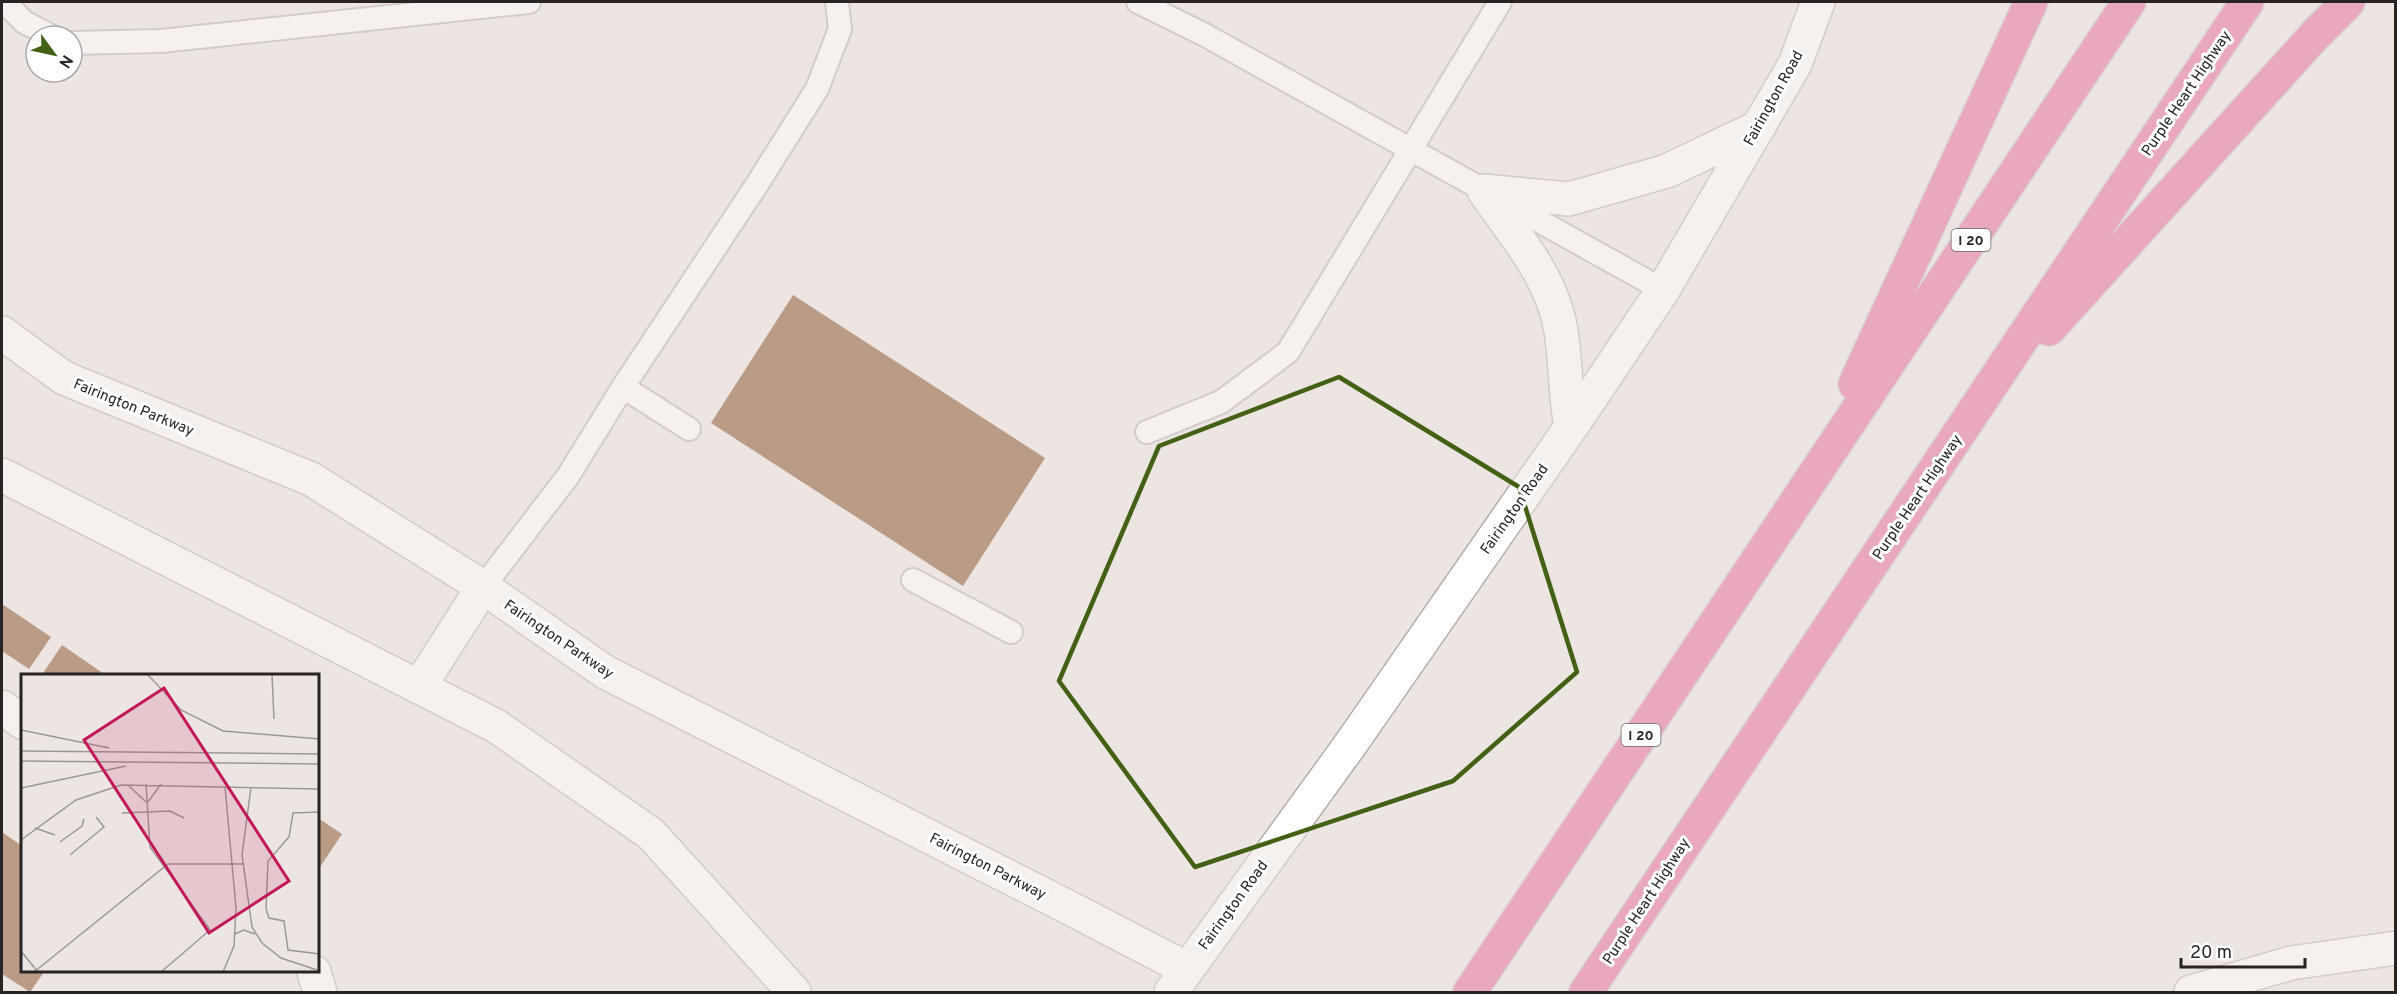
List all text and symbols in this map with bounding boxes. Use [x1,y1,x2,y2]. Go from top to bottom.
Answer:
north arrow [24,24,84,84]
street label: Purple Heart Highway [2138,28,2236,160]
street label: Fairington Road [1740,48,1808,150]
text: N [53,51,76,71]
road number: I 20 [1952,229,1990,251]
street label: Fairington Parkway [70,376,197,441]
street label: Purple Heart Highway [1869,432,1967,564]
street label: Fairington Road [1477,461,1553,559]
street label: Fairington Parkway [500,596,617,684]
inset map [21,674,320,973]
road number: I 20 [1622,724,1660,746]
street label: Fairington Parkway [926,830,1049,905]
street label: Purple Heart Highway [1599,835,1695,969]
street label: Fairington Road [1195,857,1273,954]
scale bar [2181,931,2306,969]
text: 20 m [2190,942,2232,965]

